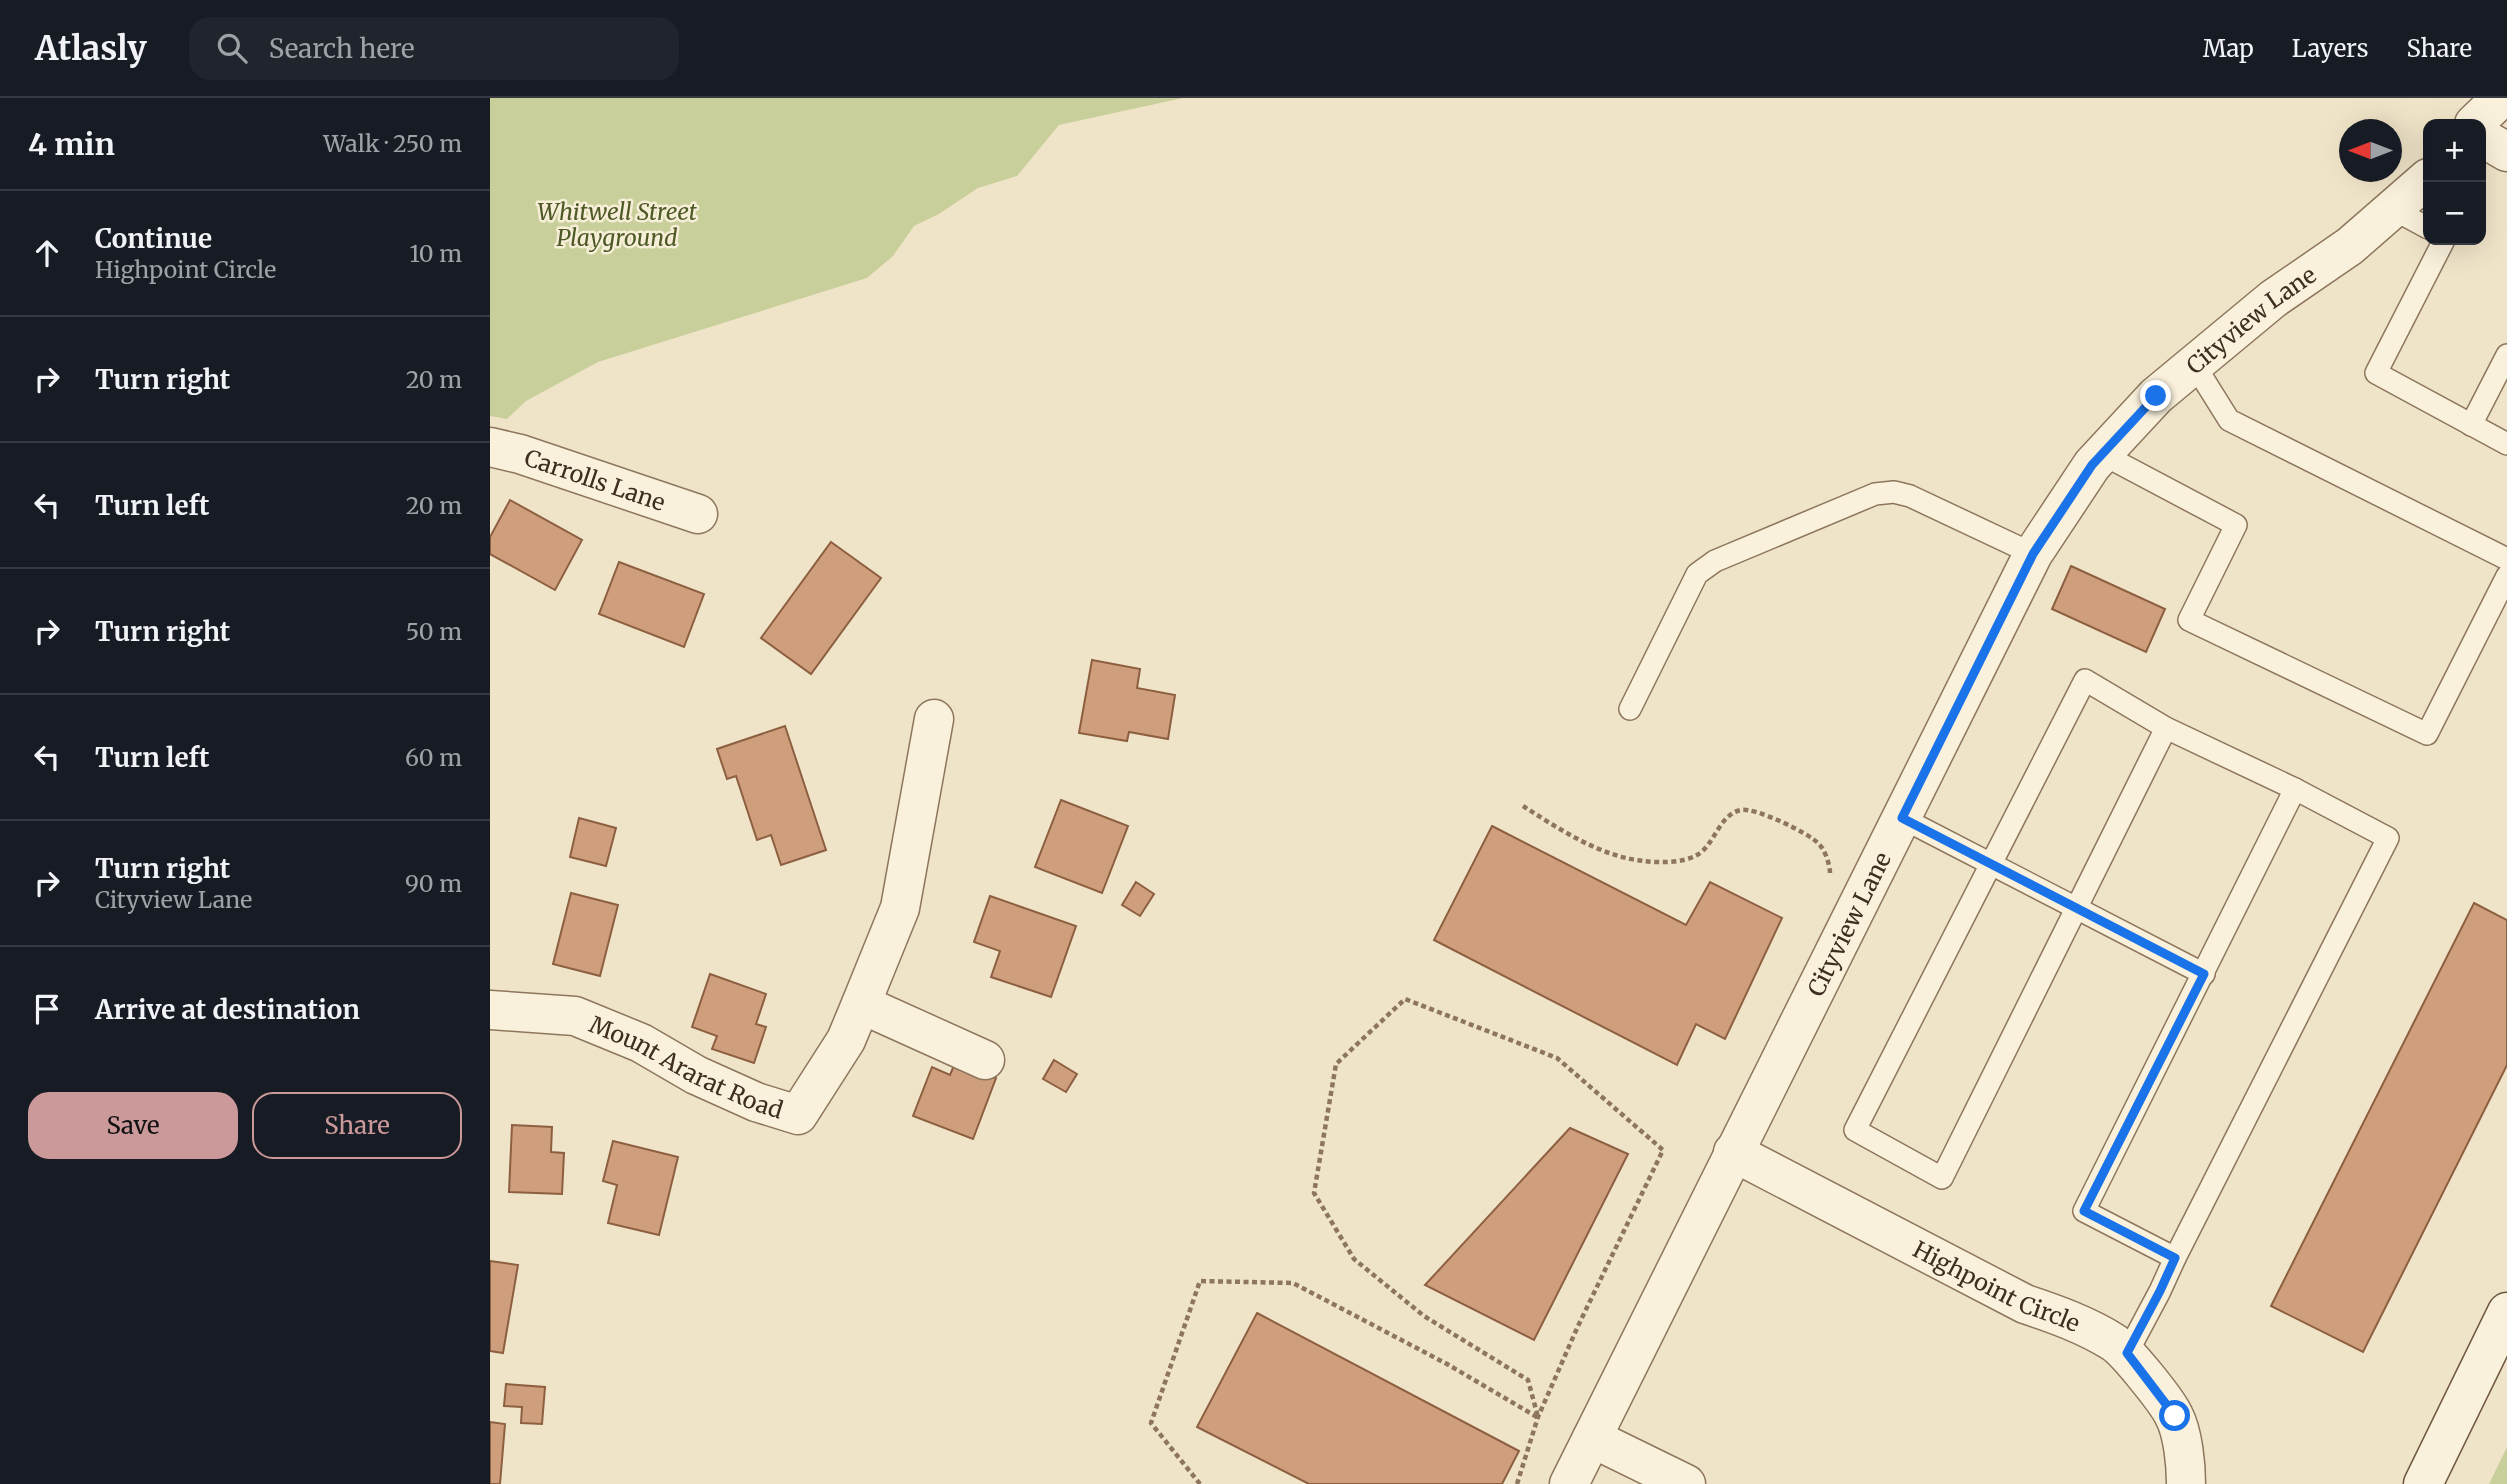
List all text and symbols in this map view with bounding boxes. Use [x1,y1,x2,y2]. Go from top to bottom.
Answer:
search box [189,17,679,80]
text: Atlasly [35,28,147,69]
icon: search [213,29,251,67]
text: Search here [269,32,415,65]
text: Map [2203,33,2254,64]
text: Layers [2292,33,2368,64]
text: Share [2406,33,2472,64]
north arrow [2339,119,2402,182]
map controls [2423,119,2486,245]
button: + [2423,119,2486,182]
text: 4 min [28,125,115,163]
text: Walk · 250 m [323,129,462,158]
button: − [2423,182,2486,245]
park label: Whitwell Street Playground [537,197,697,252]
text: Continue [95,222,212,255]
icon: ahead [28,234,66,272]
text: 10 m [409,239,462,268]
text: Highpoint Circle [95,255,276,284]
street label: Cityview Lane [2180,260,2321,380]
icon: right [28,360,66,398]
text: Turn right [95,363,230,396]
text: 20 m [406,365,462,394]
route end [2140,380,2171,411]
street label: Carrolls Lane [521,442,669,516]
icon: left [28,486,66,524]
text: Turn left [95,489,209,522]
text: 20 m [406,491,462,520]
icon: right [28,612,66,650]
text: Turn right [95,615,230,648]
text: 50 m [406,617,462,646]
icon: left [28,738,66,776]
text: Turn left [95,741,209,774]
text: 60 m [405,743,462,772]
street label: Cityview Lane [1800,847,1897,1001]
text: Turn right [95,852,230,885]
icon: right [28,864,66,902]
text: 90 m [405,869,462,898]
text: Cityview Lane [95,885,252,914]
icon: arrive [28,990,66,1028]
text: Arrive at destination [95,993,360,1026]
street label: Mount Ararat Road [586,1009,787,1124]
button: Save [28,1092,238,1159]
button: Share [252,1092,462,1159]
street label: Highpoint Circle [1908,1234,2084,1337]
route start [2159,1400,2190,1431]

